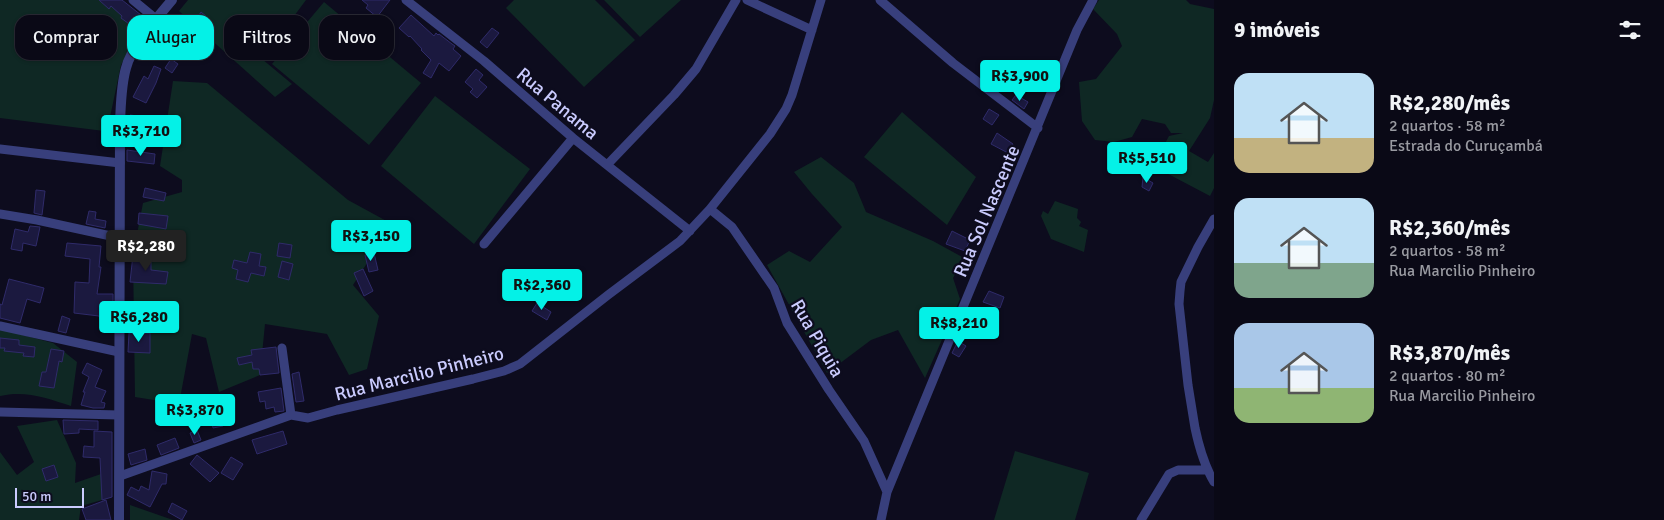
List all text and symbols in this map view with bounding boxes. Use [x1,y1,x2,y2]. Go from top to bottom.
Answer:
chip: Comprar [15,15,117,60]
chip: Alugar [127,15,214,60]
chip: Filtros [224,15,309,60]
chip: Novo [319,15,394,60]
icon: filters [1616,16,1644,44]
text: 9 imóveis [1234,17,1320,43]
pin: R$3,900 [974,59,1066,102]
street label: Rua Panama [511,62,603,145]
text: R$3,900 [991,66,1049,86]
text: R$2,280/mês [1389,90,1510,116]
icon: home [1274,93,1334,153]
pin: R$3,710 [95,114,187,157]
text: 2 quartos · 58 m² [1389,116,1506,136]
text: R$3,710 [112,121,170,141]
text: Estrada do Curuçambá [1389,136,1543,156]
street label: Rua Sol Nascente [948,142,1026,281]
pin: R$5,510 [1101,142,1193,184]
text: R$5,510 [1118,148,1176,168]
text: R$2,360/mês [1389,215,1510,241]
icon: home [1274,218,1334,278]
pin: R$3,150 [325,220,417,262]
text: R$3,150 [342,226,400,246]
pin: R$2,280 [100,230,192,272]
text: R$2,280 [117,236,175,256]
text: 2 quartos · 58 m² [1389,241,1506,261]
text: Rua Marcilio Pinheiro [1389,261,1535,281]
pin: R$2,360 [496,268,588,311]
text: R$2,360 [513,275,571,295]
street label: Rua Piquia [785,295,849,382]
pin: R$6,280 [93,300,185,343]
pin: R$8,210 [913,306,1005,349]
text: R$6,280 [110,307,168,327]
text: R$8,210 [930,313,988,333]
text: R$3,870/mês [1389,340,1510,366]
street label: Rua Marcilio Pinheiro [332,341,506,407]
icon: home [1274,343,1334,403]
text: 2 quartos · 80 m² [1389,366,1506,386]
text: Rua Marcilio Pinheiro [1389,386,1535,406]
pin: R$3,870 [149,394,241,436]
text: R$3,870 [166,400,224,420]
scale bar [15,485,84,508]
text: 50 m [22,488,51,505]

